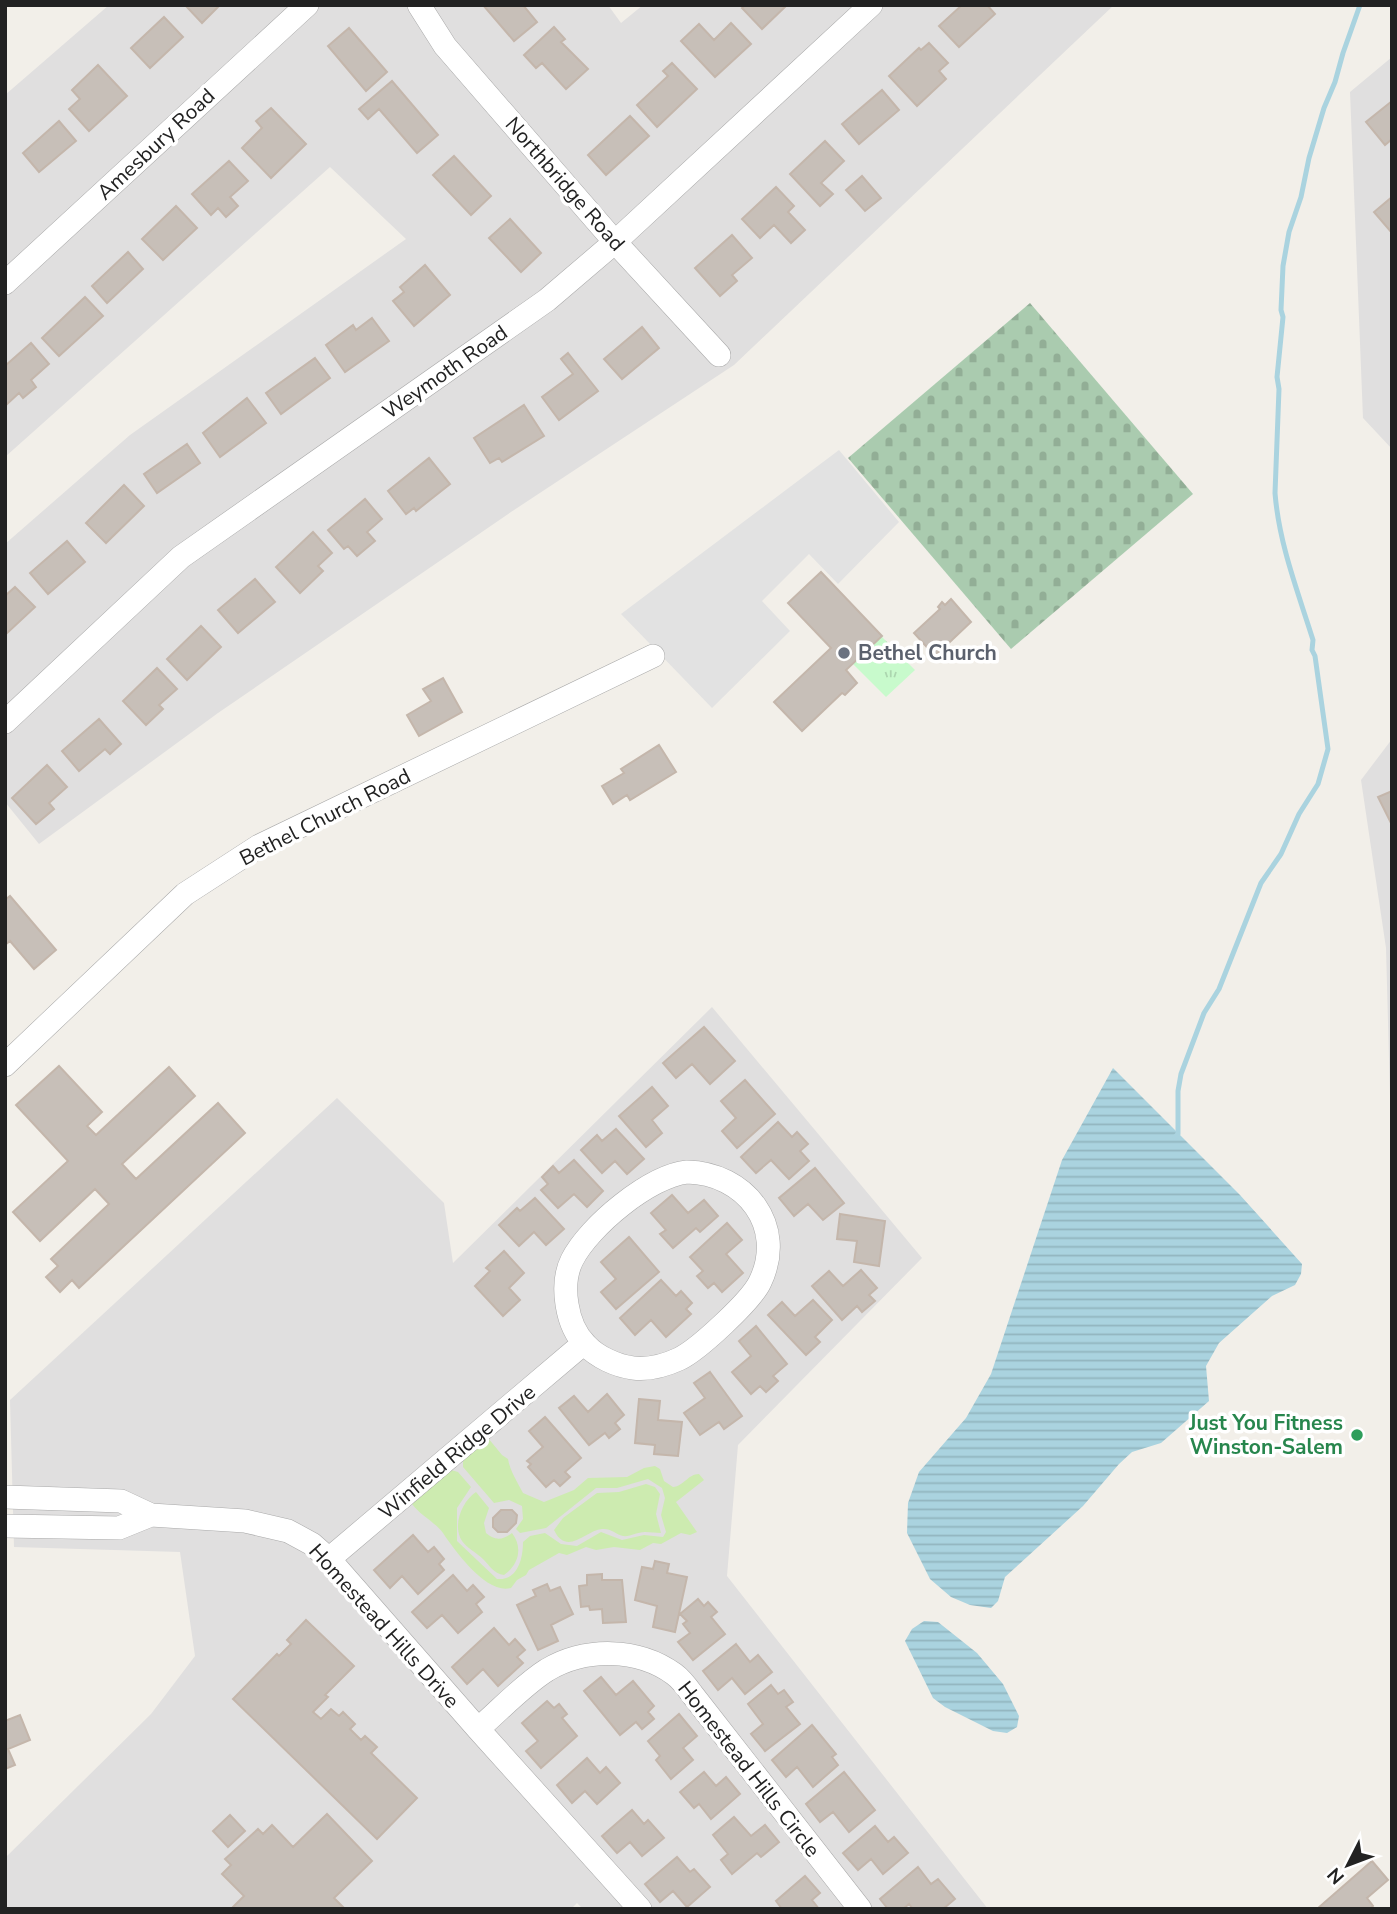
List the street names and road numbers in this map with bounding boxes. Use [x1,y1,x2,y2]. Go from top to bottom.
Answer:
street label: Amesbury Road [91,82,221,206]
street label: Northbridge Road [499,111,631,257]
street label: Weymoth Road [377,318,513,426]
street label: Bethel Church Road [235,762,415,872]
street label: Winfield Ridge Drive [373,1378,541,1526]
street label: Homestead Hills Drive [303,1538,465,1714]
street label: Homestead Hills Circle [671,1675,827,1863]

